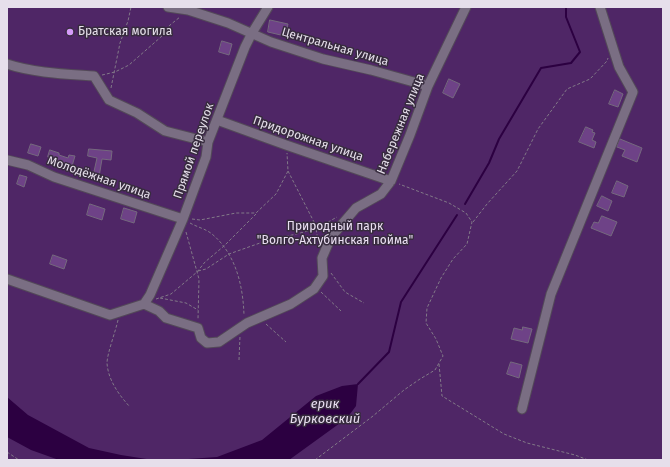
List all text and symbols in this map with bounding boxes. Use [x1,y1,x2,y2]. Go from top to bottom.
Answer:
place label: Братская могила [78,25,172,39]
street label: Центральная улица [280,25,390,69]
marker: Братская могила [65,27,75,37]
street label: Набережная улица [374,72,428,176]
street label: Прямой переулок [171,101,217,201]
street label: Придорожная улица [251,113,365,165]
street label: Молодёжная улица [45,154,153,202]
park label: Природный парк "Волго-Ахтубинская пойма" [257,220,413,248]
water label: ерик Бурковский [290,396,360,427]

